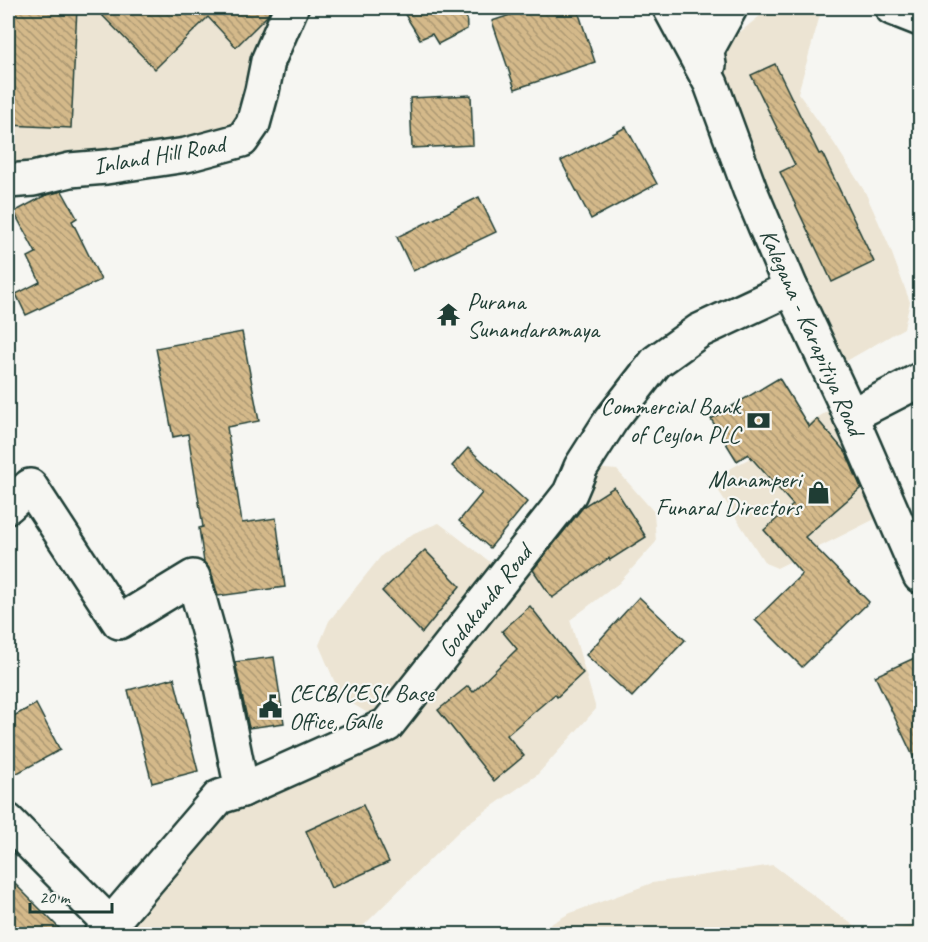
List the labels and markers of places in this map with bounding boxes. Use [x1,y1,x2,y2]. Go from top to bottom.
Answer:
place label: Purana Sunandaramaya [467,286,601,344]
temple icon: Purana Sunandaramaya [436,302,462,328]
place label: Commercial Bank of Ceylon PLC [601,391,742,449]
bank icon: Commercial Bank of Ceylon PLC [745,407,771,433]
place label: Manamperi Funaral Directors [656,464,804,522]
shop icon: Manamperi Funaral Directors [806,480,832,506]
place label: CECB/CESL Base Office, Galle [289,678,436,736]
public building icon: CECB/CESL Base Office, Galle [258,694,284,720]

